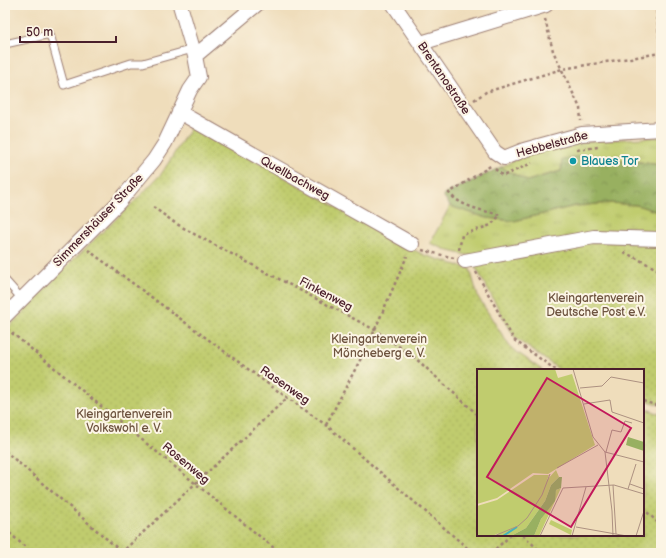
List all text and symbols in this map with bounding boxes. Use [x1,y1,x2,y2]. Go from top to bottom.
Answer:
scale bar [20,18,116,44]
text: 50 m [26,25,53,40]
street label: Brentanostraße [414,39,473,117]
street label: Hebbelstraße [515,128,590,161]
street label: Quellbachweg [257,153,332,204]
place label: Blaues Tor [581,154,639,169]
marker: Blaues Tor [568,156,578,166]
street label: Simmershäuser Straße [50,171,147,270]
street label: Finkenweg [297,274,355,315]
park label: Kleingartenverein Deutsche Post e.V. [546,291,646,320]
park label: Kleingartenverein Möncheberg e. V. [331,332,427,361]
street label: Rasenweg [257,363,312,408]
inset map [477,369,644,536]
park label: Kleingartenverein Volkswohl e. V. [76,407,172,436]
street label: Rosenweg [159,439,212,488]

